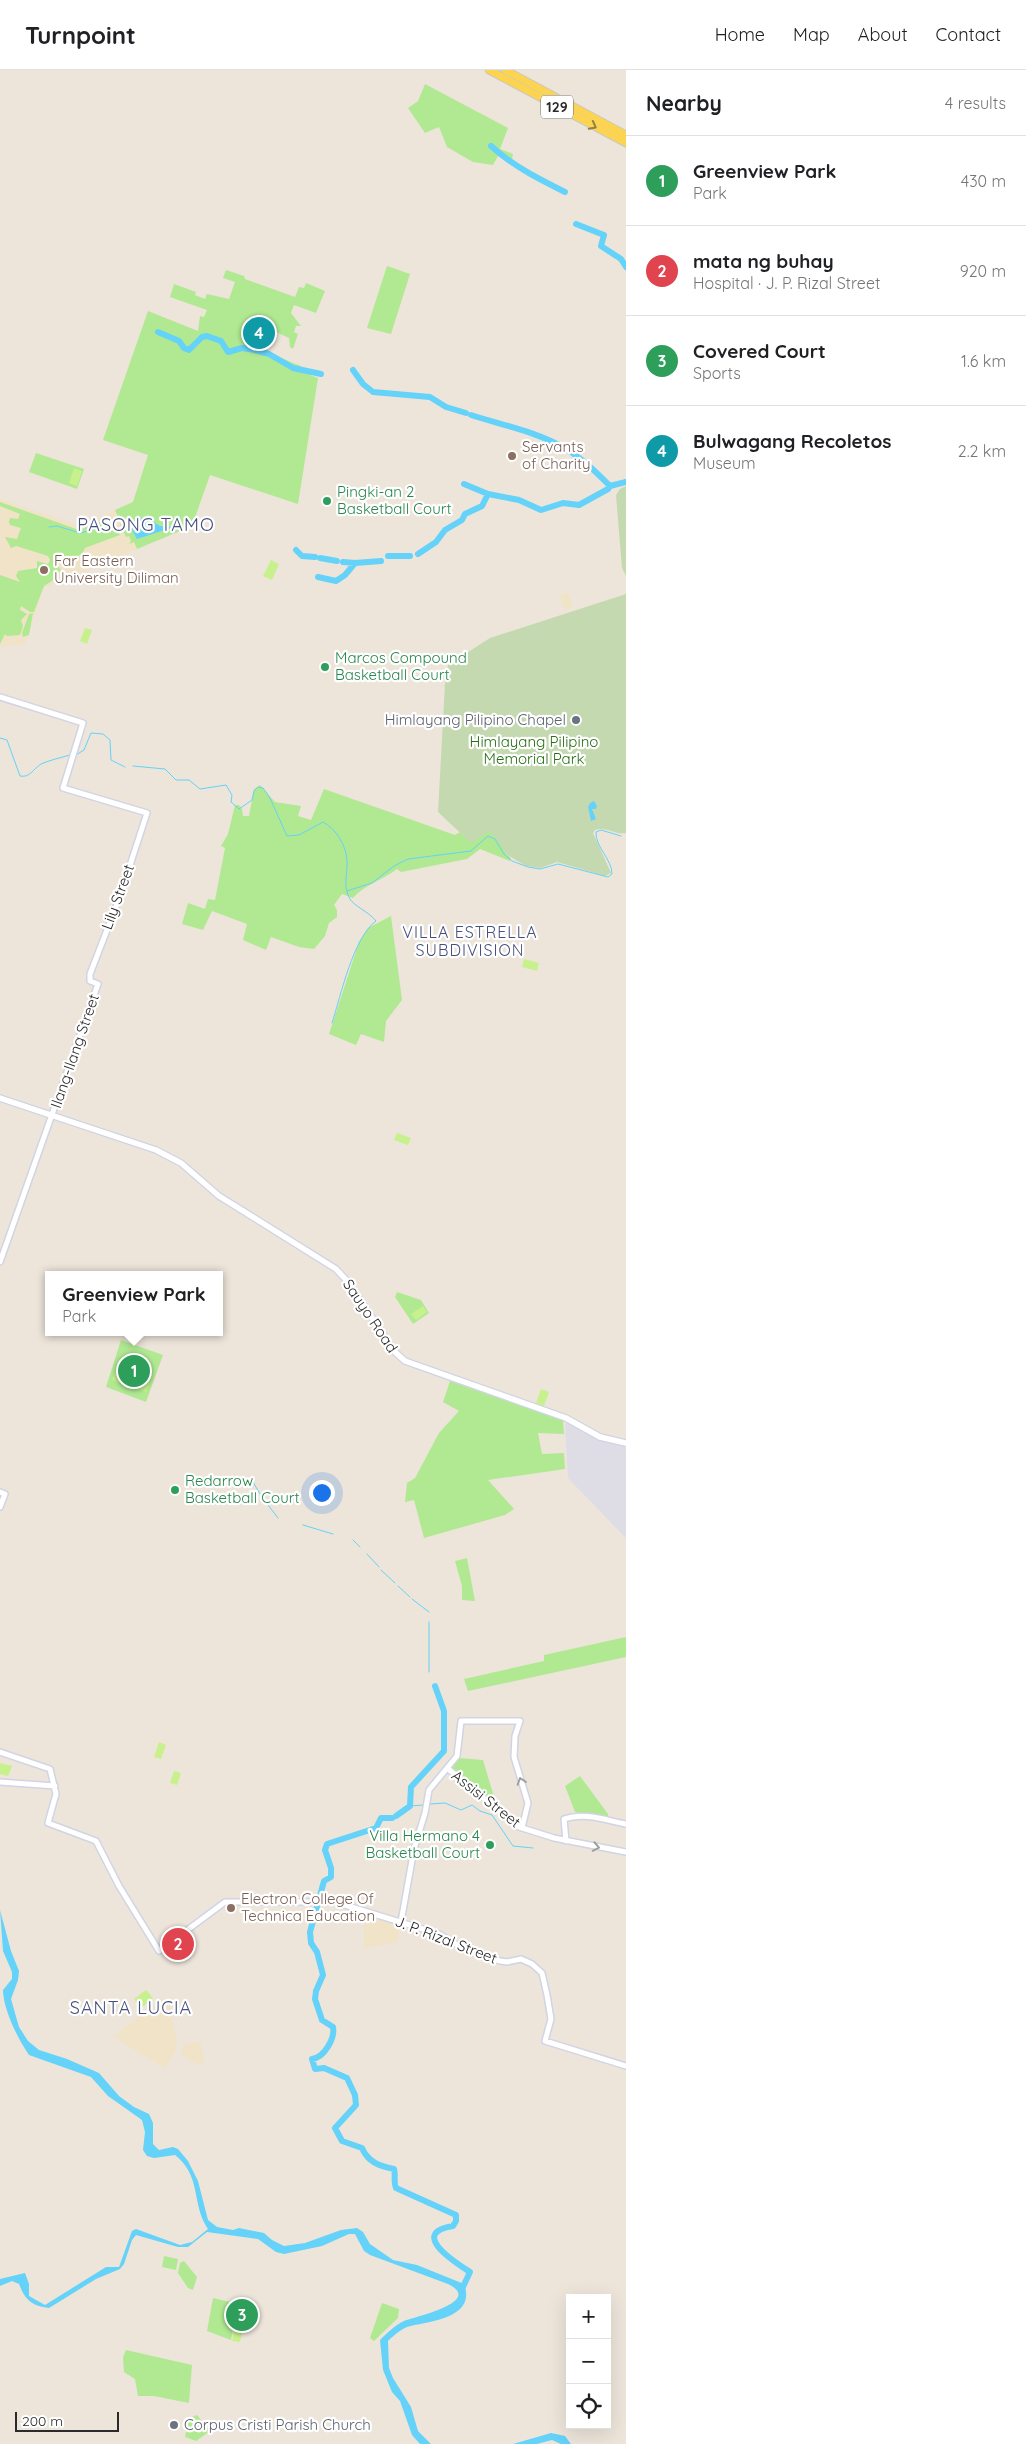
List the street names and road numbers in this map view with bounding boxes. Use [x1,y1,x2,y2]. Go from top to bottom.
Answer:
road number: 129 [541,96,573,118]
street label: Lily Street [97,862,138,932]
street label: Ilang-Ilang Street [46,991,103,1110]
street label: Sauyo Road [339,1275,402,1356]
street label: Assisi Street [448,1766,525,1831]
street label: J. P. Rizal Street [392,1911,500,1968]

